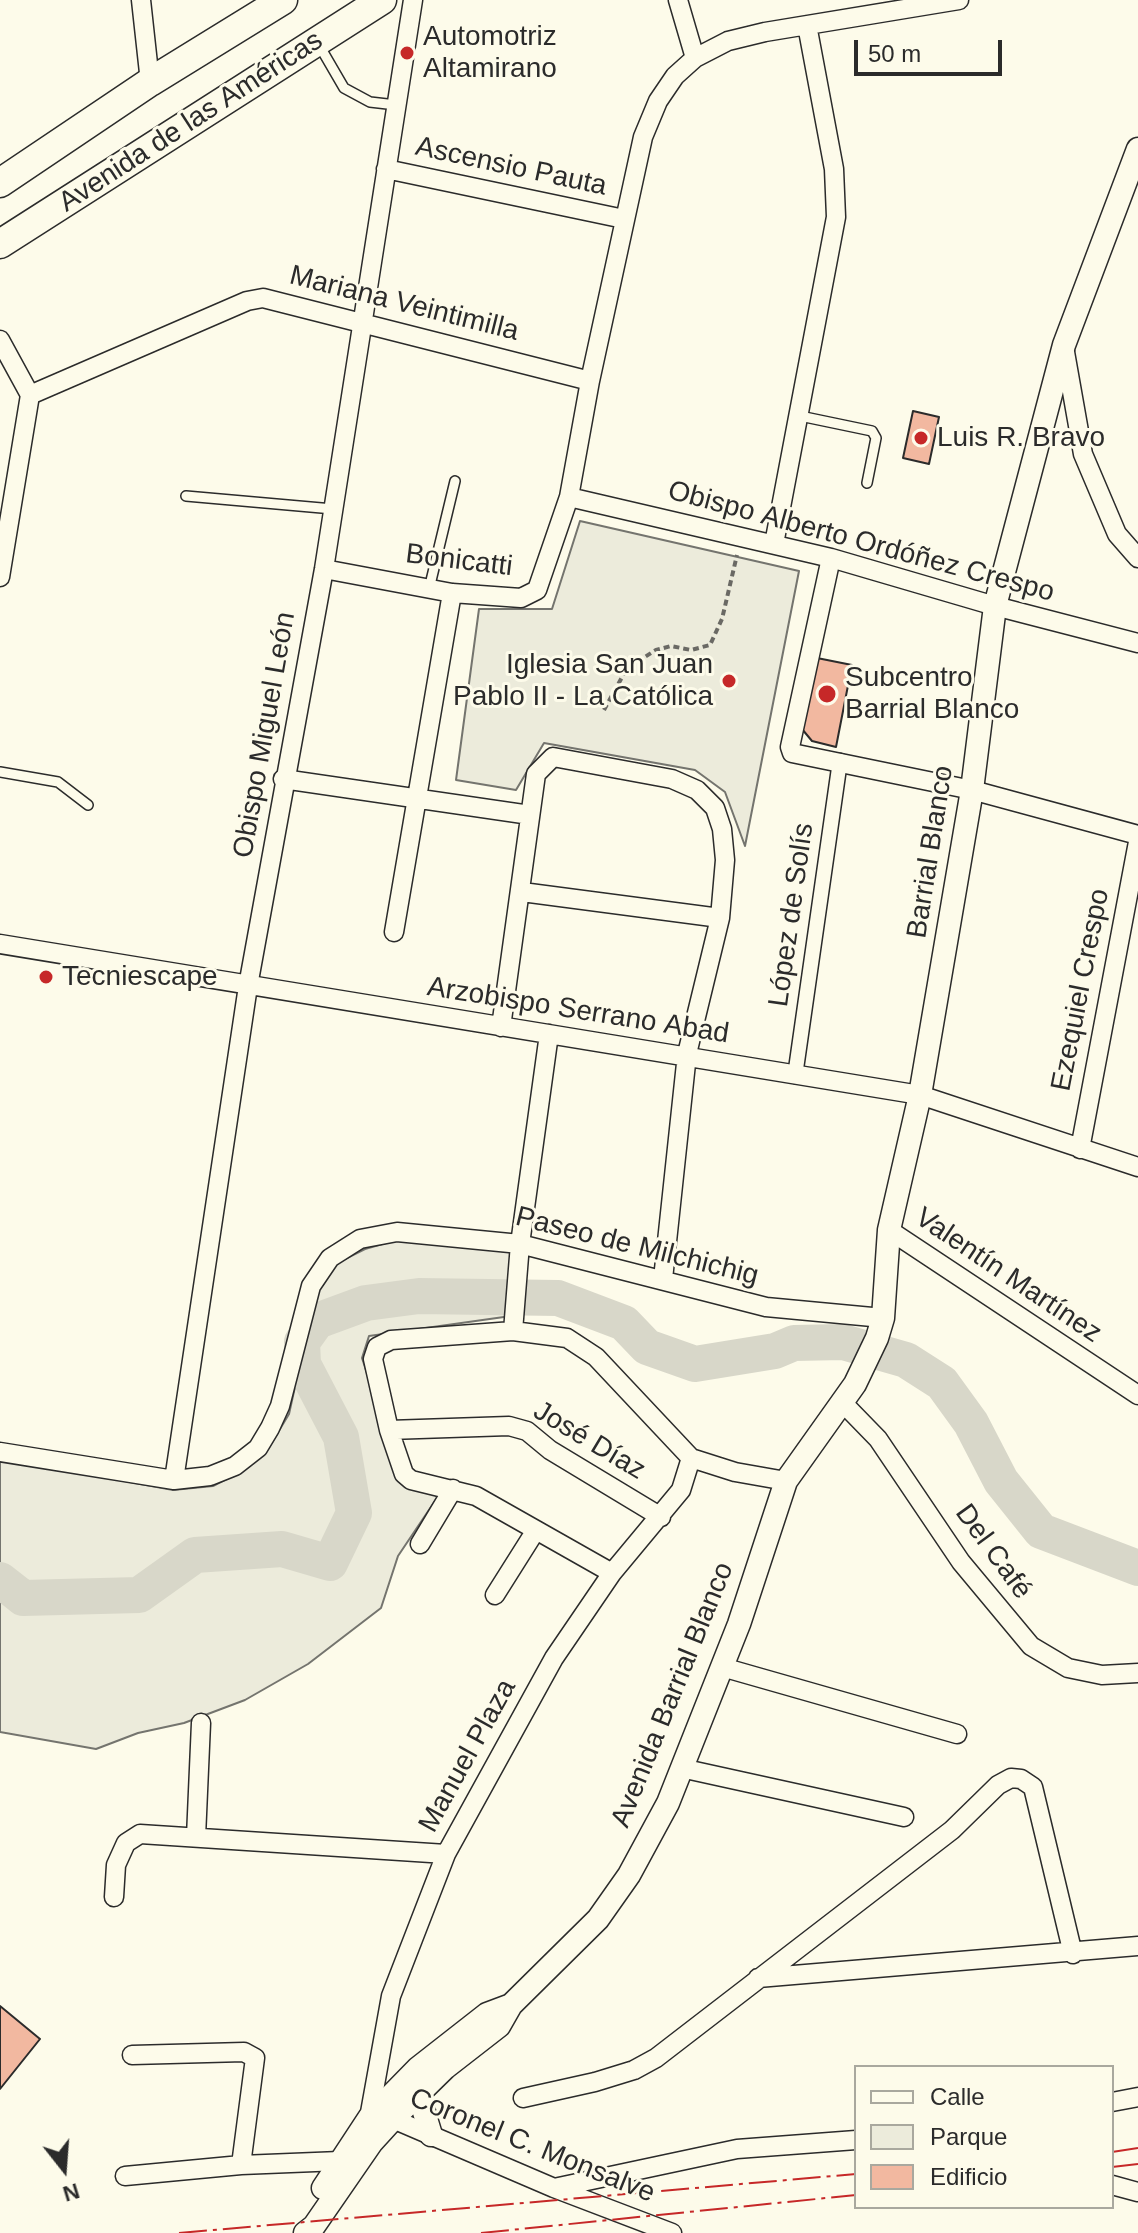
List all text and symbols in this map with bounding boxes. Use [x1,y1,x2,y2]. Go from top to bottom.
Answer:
place label: Automotriz Altamirano [423,20,557,86]
street label: Avenida de las Américas [53,24,329,220]
scale bar [858,24,1006,74]
text: 50 m [868,40,921,67]
marker: Automotriz Altamirano [398,44,416,62]
street label: Ascensio Pauta [412,130,610,204]
street label: Mariana Veintimilla [286,259,522,349]
place label: Luis R. Bravo [937,421,1105,455]
marker: Luis R. Bravo [912,429,930,447]
street label: Obispo Alberto Ordóñez Crespo [664,474,1058,610]
street label: Bonicatti [404,538,514,584]
street label: Obispo Miguel León [227,609,303,861]
place label: Iglesia San Juan Pablo II - La Católica [453,648,713,714]
place label: Subcentro Barrial Blanco [845,661,1019,727]
marker: Iglesia San Juan Pablo II - La Católica [720,672,738,690]
marker: Subcentro Barrial Blanco [816,683,838,705]
street label: Barrial Blanco [901,763,961,941]
street label: López de Solís [762,821,822,1009]
street label: Ezequiel Crespo [1045,886,1117,1094]
place label: Tecniescape [62,960,218,994]
marker: Tecniescape [37,968,55,986]
street label: Arzobispo Serrano Abad [425,971,731,1051]
street label: Paseo de Milchichig [512,1201,762,1293]
street label: Valentín Martínez [909,1201,1107,1351]
street label: José Díaz [527,1395,651,1487]
street label: Del Café [947,1498,1039,1606]
street label: Avenida Barrial Blanco [604,1558,742,1832]
street label: Manuel Plaza [412,1674,524,1838]
legend [854,2065,1114,2209]
street label: Coronel C. Monsalve [405,2081,659,2211]
text: Calle [930,2083,985,2110]
text: Parque [930,2123,1007,2150]
north arrow [24,2129,104,2209]
text: Edificio [930,2163,1007,2190]
text: N [60,2178,82,2207]

